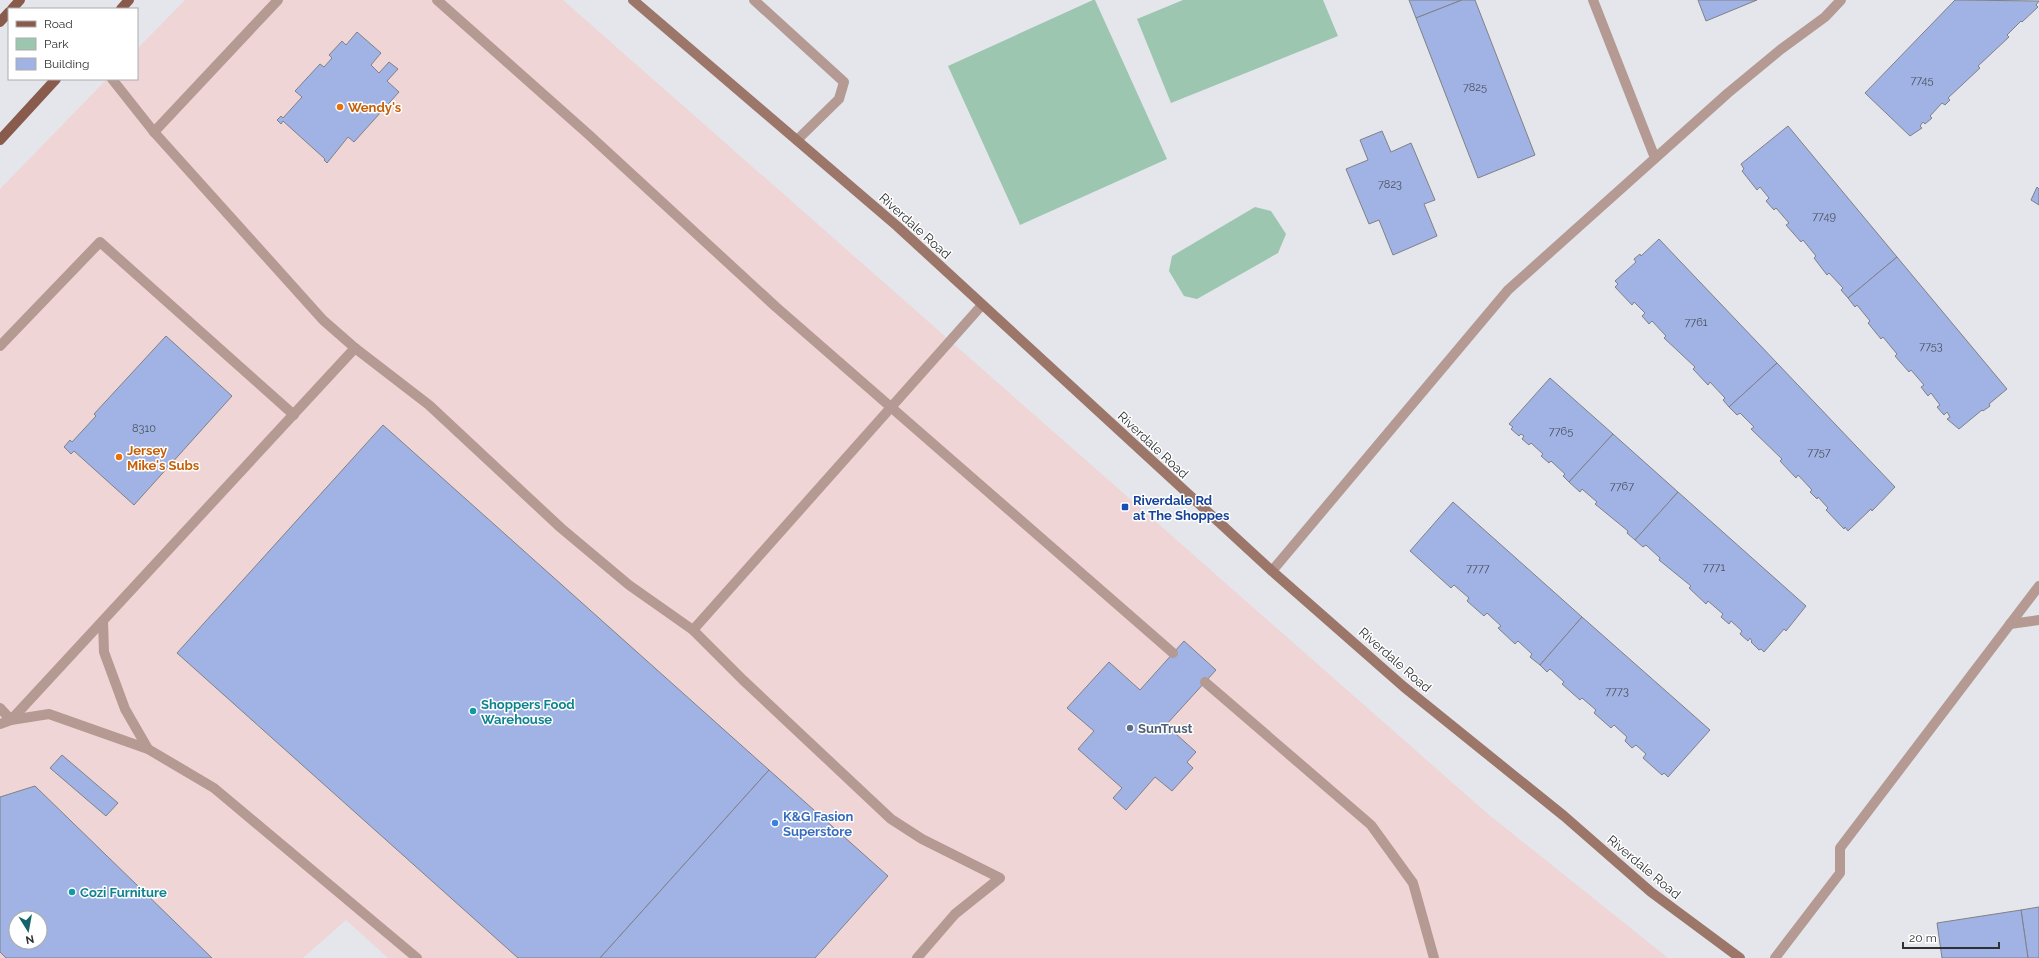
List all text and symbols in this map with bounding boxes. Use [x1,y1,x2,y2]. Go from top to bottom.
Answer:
legend [8,8,138,80]
text: Road [44,17,73,31]
text: Park [44,37,69,51]
text: Building [44,57,90,71]
house number: 7745 [1910,74,1934,87]
house number: 7825 [1463,81,1487,94]
place label: Wendy's [348,100,402,115]
marker: Wendy's [335,102,345,112]
house number: 7823 [1378,178,1402,191]
street label: Riverdale Road [876,190,954,262]
house number: 7749 [1812,210,1836,223]
house number: 7761 [1684,316,1708,329]
house number: 7753 [1919,340,1943,353]
street label: Riverdale Road [1115,409,1191,481]
house number: 8310 [132,422,156,435]
house number: 7765 [1549,425,1573,438]
place label: Jersey Mike's Subs [127,443,200,473]
house number: 7757 [1807,446,1831,459]
marker: Jersey Mike's Subs [114,452,124,462]
house number: 7767 [1610,480,1634,493]
place label: Riverdale Rd at The Shoppes [1133,493,1230,523]
marker: Riverdale Rd at The Shoppes [1120,502,1130,512]
house number: 7771 [1703,561,1725,574]
house number: 7777 [1466,562,1490,575]
street label: Riverdale Road [1356,625,1434,695]
house number: 7773 [1605,685,1629,698]
place label: Shoppers Food Warehouse [481,697,575,727]
marker: Shoppers Food Warehouse [468,706,478,716]
place label: SunTrust [1138,721,1193,736]
marker: SunTrust [1125,723,1135,733]
place label: K&G Fasion Superstore [783,809,853,839]
marker: K&G Fasion Superstore [770,818,780,828]
street label: Riverdale Road [1604,832,1684,902]
place label: Cozi Furniture [80,885,167,900]
marker: Cozi Furniture [67,887,77,897]
north arrow [8,910,48,950]
scale bar [1903,924,1999,950]
text: 20 m [1909,931,1937,945]
text: N [24,932,35,947]

